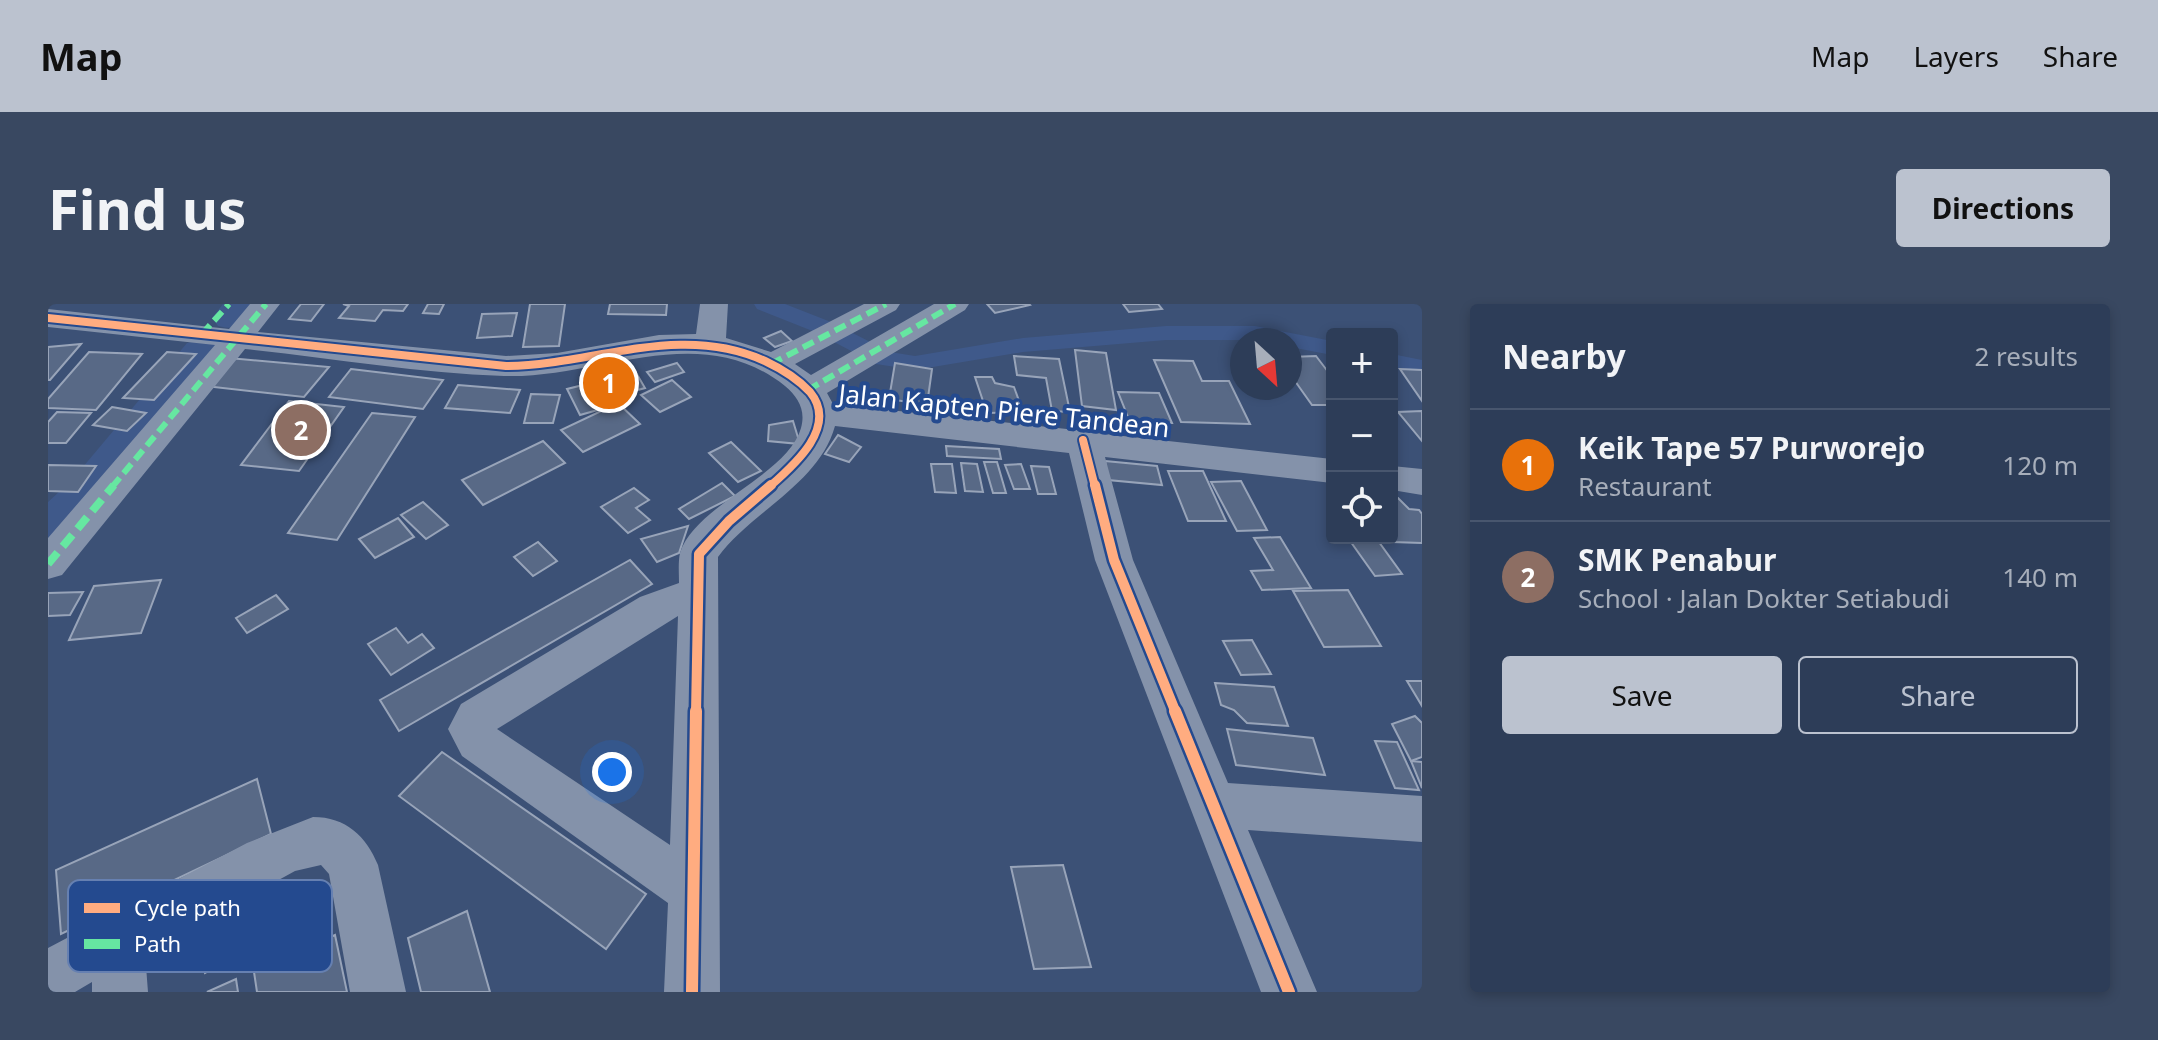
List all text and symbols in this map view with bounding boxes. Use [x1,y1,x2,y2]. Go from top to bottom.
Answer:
text: Map [40,30,123,82]
text: Map [1811,37,1869,75]
text: Layers [1913,37,1999,75]
text: Share [2043,37,2118,75]
button: Directions [1896,169,2110,247]
text: Find us [48,170,246,246]
north arrow [1230,328,1302,400]
map controls [1326,328,1398,544]
button: + [1326,328,1398,400]
text: Nearby [1502,333,1626,379]
text: 2 results [1974,338,2078,374]
pin: 1 [583,353,635,413]
street label: Jalan Kapten Piere Tandean [834,374,1171,445]
pin: 2 [275,400,327,460]
button: − [1326,400,1398,472]
text: Keik Tape 57 Purworejo [1578,427,1925,468]
text: 1 [1521,447,1535,483]
text: 120 m [2002,447,2078,483]
text: Restaurant [1578,468,1712,504]
button: locate [1326,472,1398,544]
text: SMK Penabur [1578,539,1776,580]
text: 2 [1521,559,1535,595]
text: 140 m [2002,559,2078,595]
text: School · Jalan Dokter Setiabudi [1578,580,1950,616]
button: Save [1502,656,1782,734]
button: Share [1798,656,2078,734]
your location [592,752,632,792]
legend [68,880,332,972]
text: Cycle path [134,892,241,922]
text: Path [134,928,181,958]

